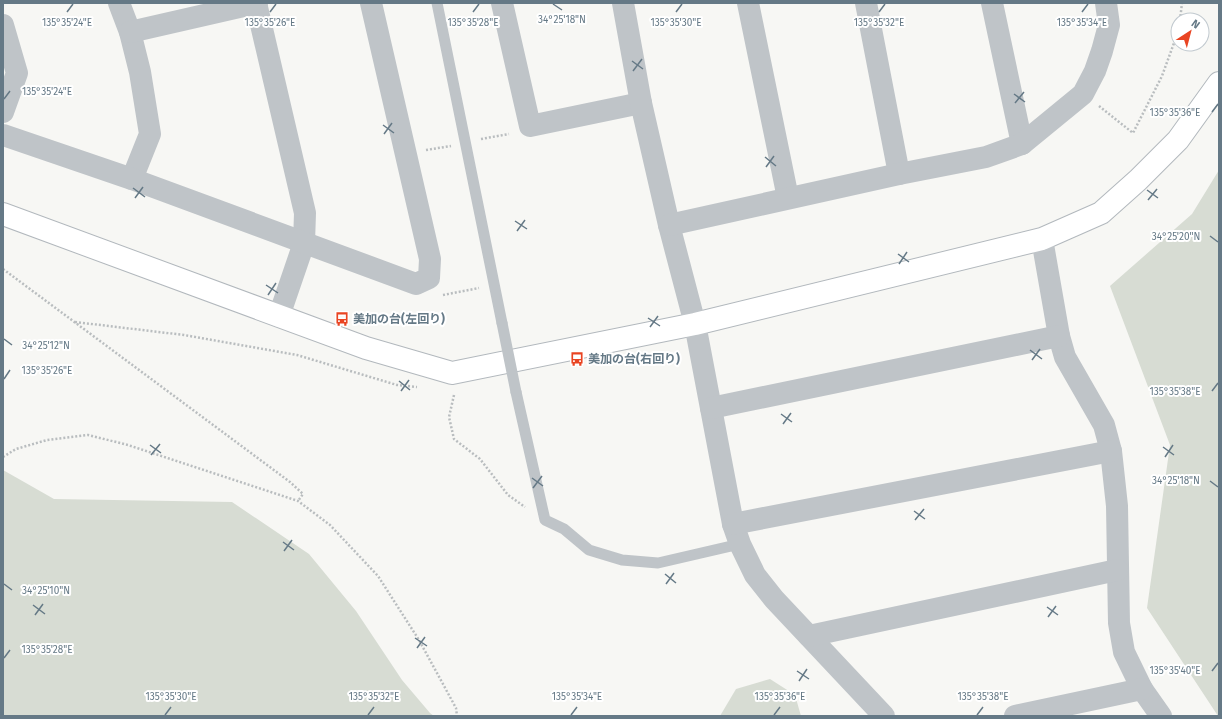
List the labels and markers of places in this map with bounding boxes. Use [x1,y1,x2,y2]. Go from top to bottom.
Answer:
bus stop icon: 美加の台(左回り) [334,311,350,327]
place label: 美加の台(左回り) [353,312,445,326]
bus stop icon: 美加の台(右回り) [569,351,585,367]
place label: 美加の台(右回り) [588,352,680,366]

